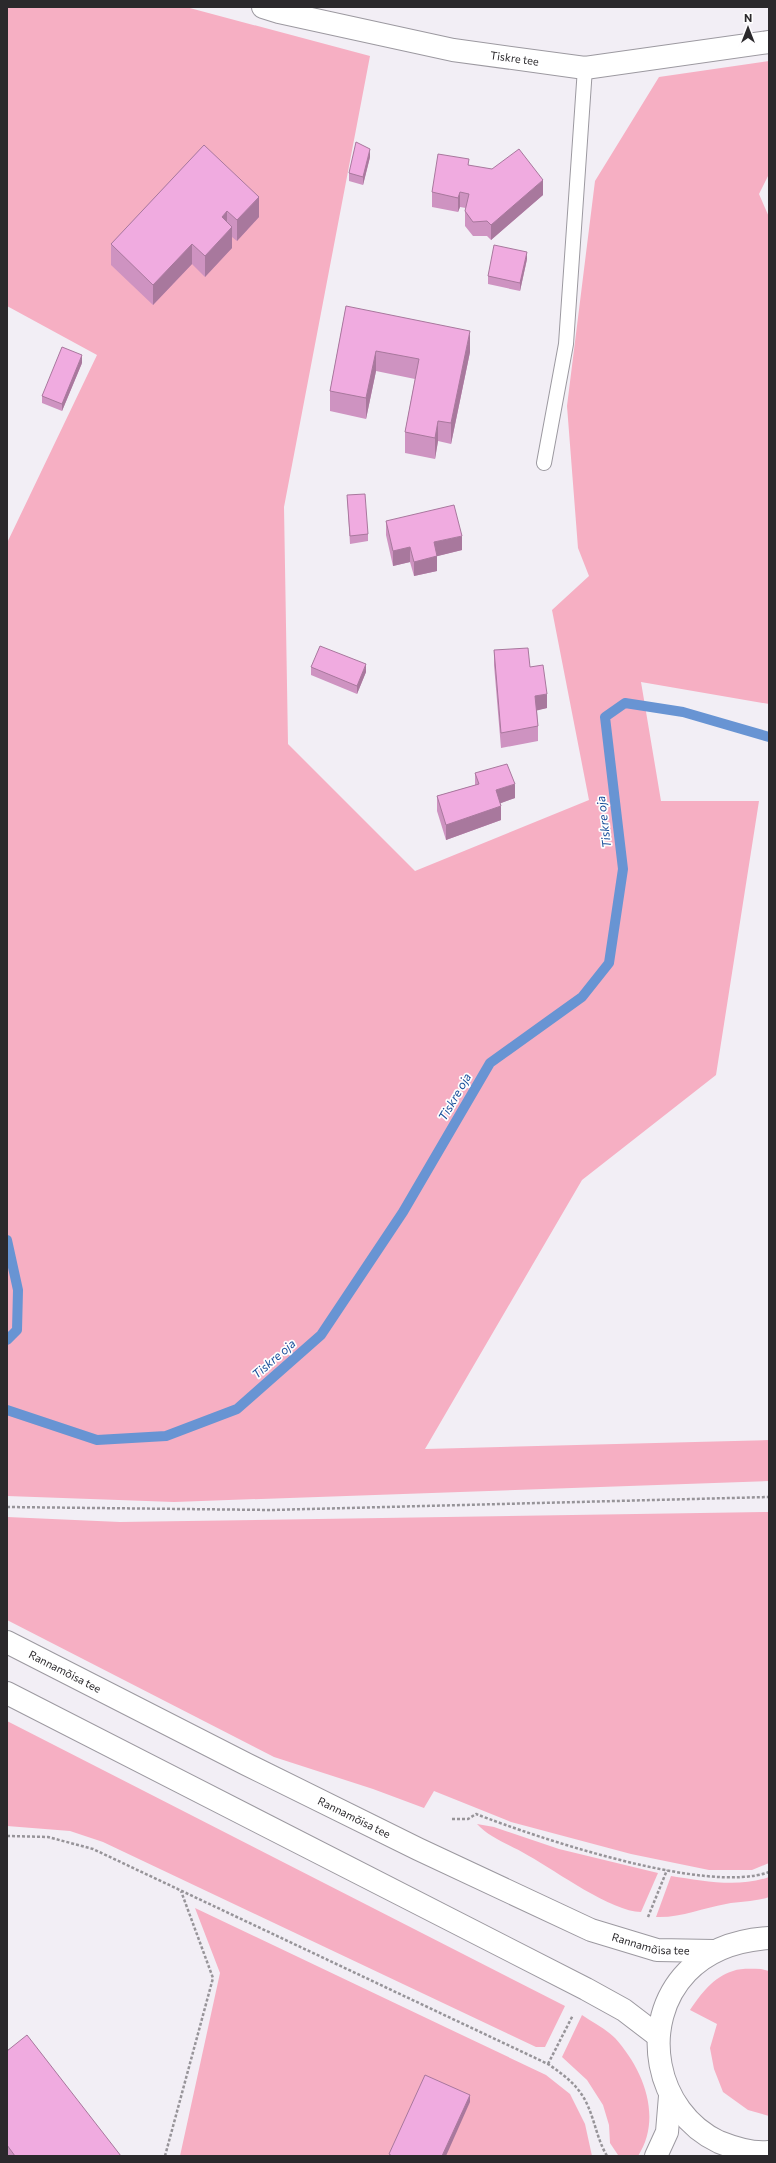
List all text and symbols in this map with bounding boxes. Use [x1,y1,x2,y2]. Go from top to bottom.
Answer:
north arrow [728,8,768,48]
text: N [744,11,752,24]
street label: Tiskre tee [489,48,540,68]
water label: Tiskre oja [593,795,613,849]
water label: Tiskre oja [435,1070,473,1123]
water label: Tiskre oja [249,1336,298,1381]
street label: Rannamõisa tee [27,1647,104,1695]
street label: Rannamõisa tee [316,1794,393,1841]
street label: Rannamõisa tee [610,1930,690,1957]

